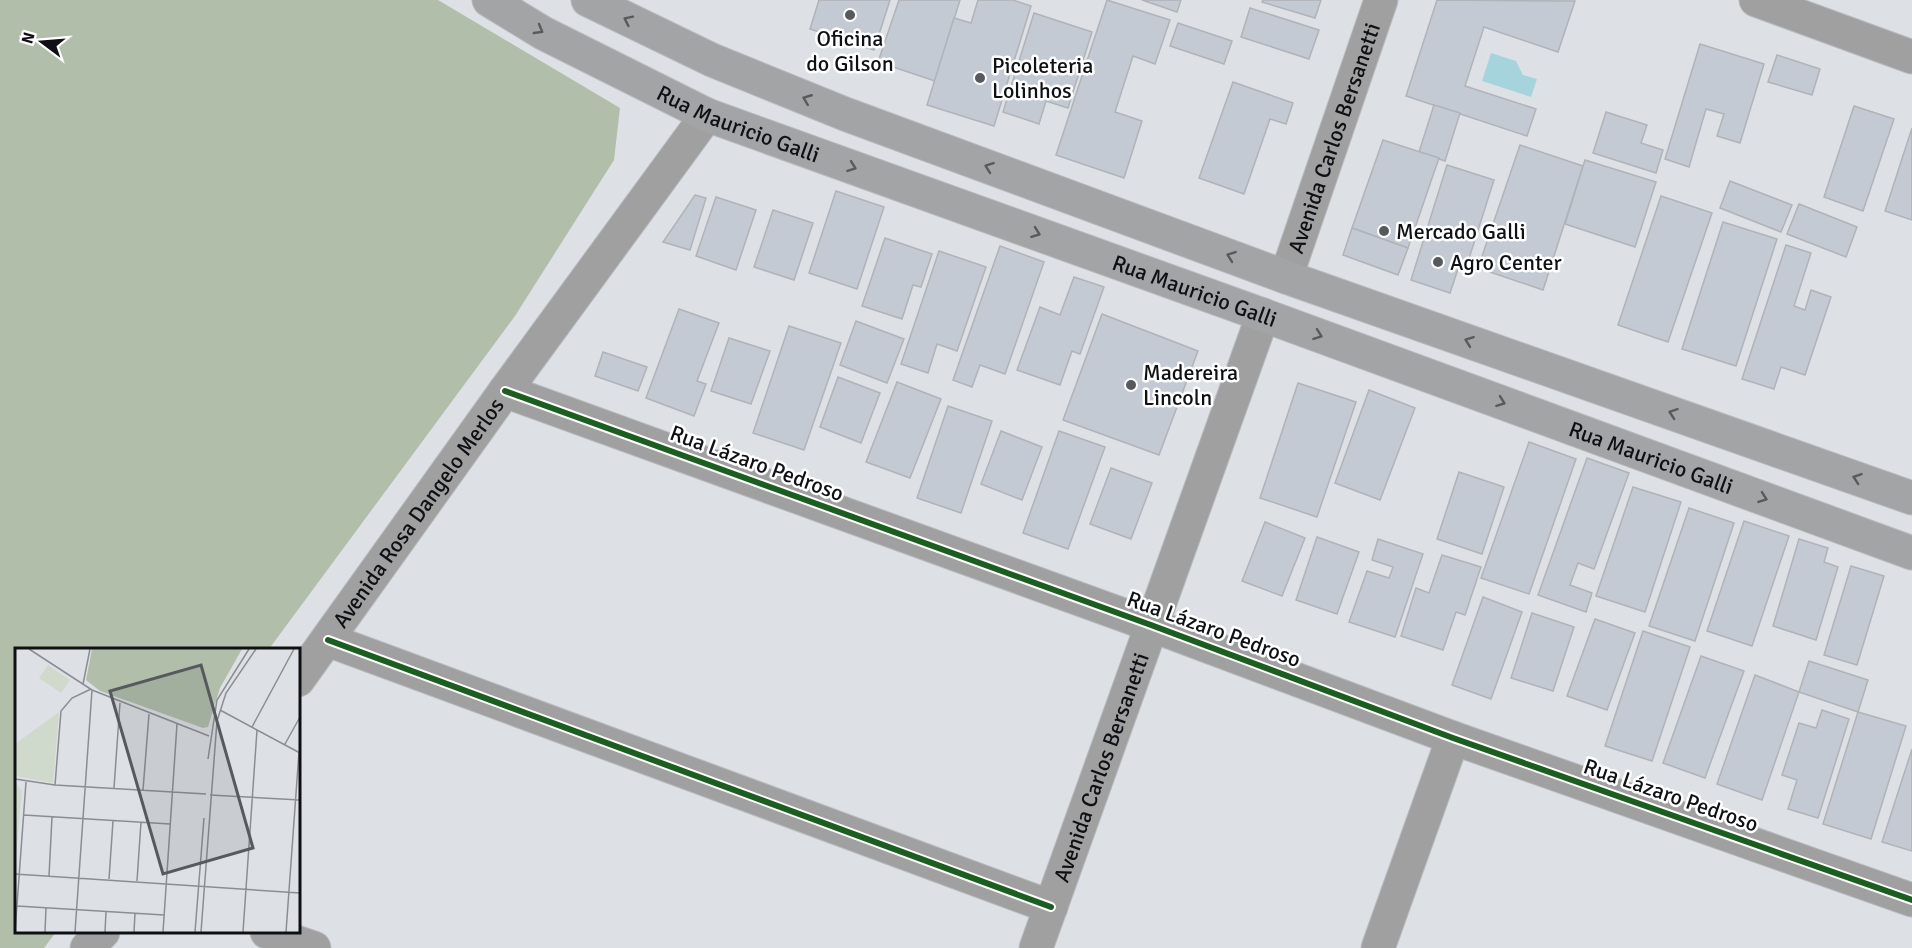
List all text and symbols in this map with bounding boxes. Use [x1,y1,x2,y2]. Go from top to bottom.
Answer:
marker: Oficina do Gilson [843,8,857,22]
north arrow [12,12,72,72]
one-way arrow [624,15,635,27]
street label: Avenida Carlos Bersanetti [1282,19,1386,257]
one-way arrow [533,23,544,35]
place label: Oficina do Gilson [806,25,894,77]
text: N [17,30,40,46]
place label: Picoleteria Lolinhos [992,52,1093,104]
marker: Picoleteria Lolinhos [973,71,987,85]
street label: Rua Mauricio Galli [653,79,823,168]
one-way arrow [802,94,813,106]
one-way arrow [846,160,857,173]
one-way arrow [984,162,995,175]
place label: Mercado Galli [1396,218,1526,245]
marker: Mercado Galli [1377,224,1391,238]
one-way arrow [1030,226,1040,239]
street label: Rua Mauricio Galli [1109,248,1281,332]
place label: Agro Center [1450,249,1562,276]
one-way arrow [1226,251,1237,264]
marker: Agro Center [1431,255,1445,269]
one-way arrow [1312,328,1323,340]
one-way arrow [1464,336,1475,349]
place label: Madereira Lincoln [1143,359,1238,411]
marker: Madereira Lincoln [1124,378,1138,392]
street label: Avenida Rosa Dangelo Merlos [327,392,509,633]
one-way arrow [1495,395,1506,408]
one-way arrow [1668,408,1679,421]
street label: Rua Mauricio Galli [1565,415,1737,500]
street label: Rua Lázaro Pedroso [666,419,848,507]
one-way arrow [1852,473,1863,486]
one-way arrow [1757,491,1768,504]
street label: Rua Lázaro Pedroso [1123,585,1305,673]
inset map [15,648,300,933]
street label: Avenida Carlos Bersanetti [1047,649,1154,886]
street label: Rua Lázaro Pedroso [1580,752,1762,838]

